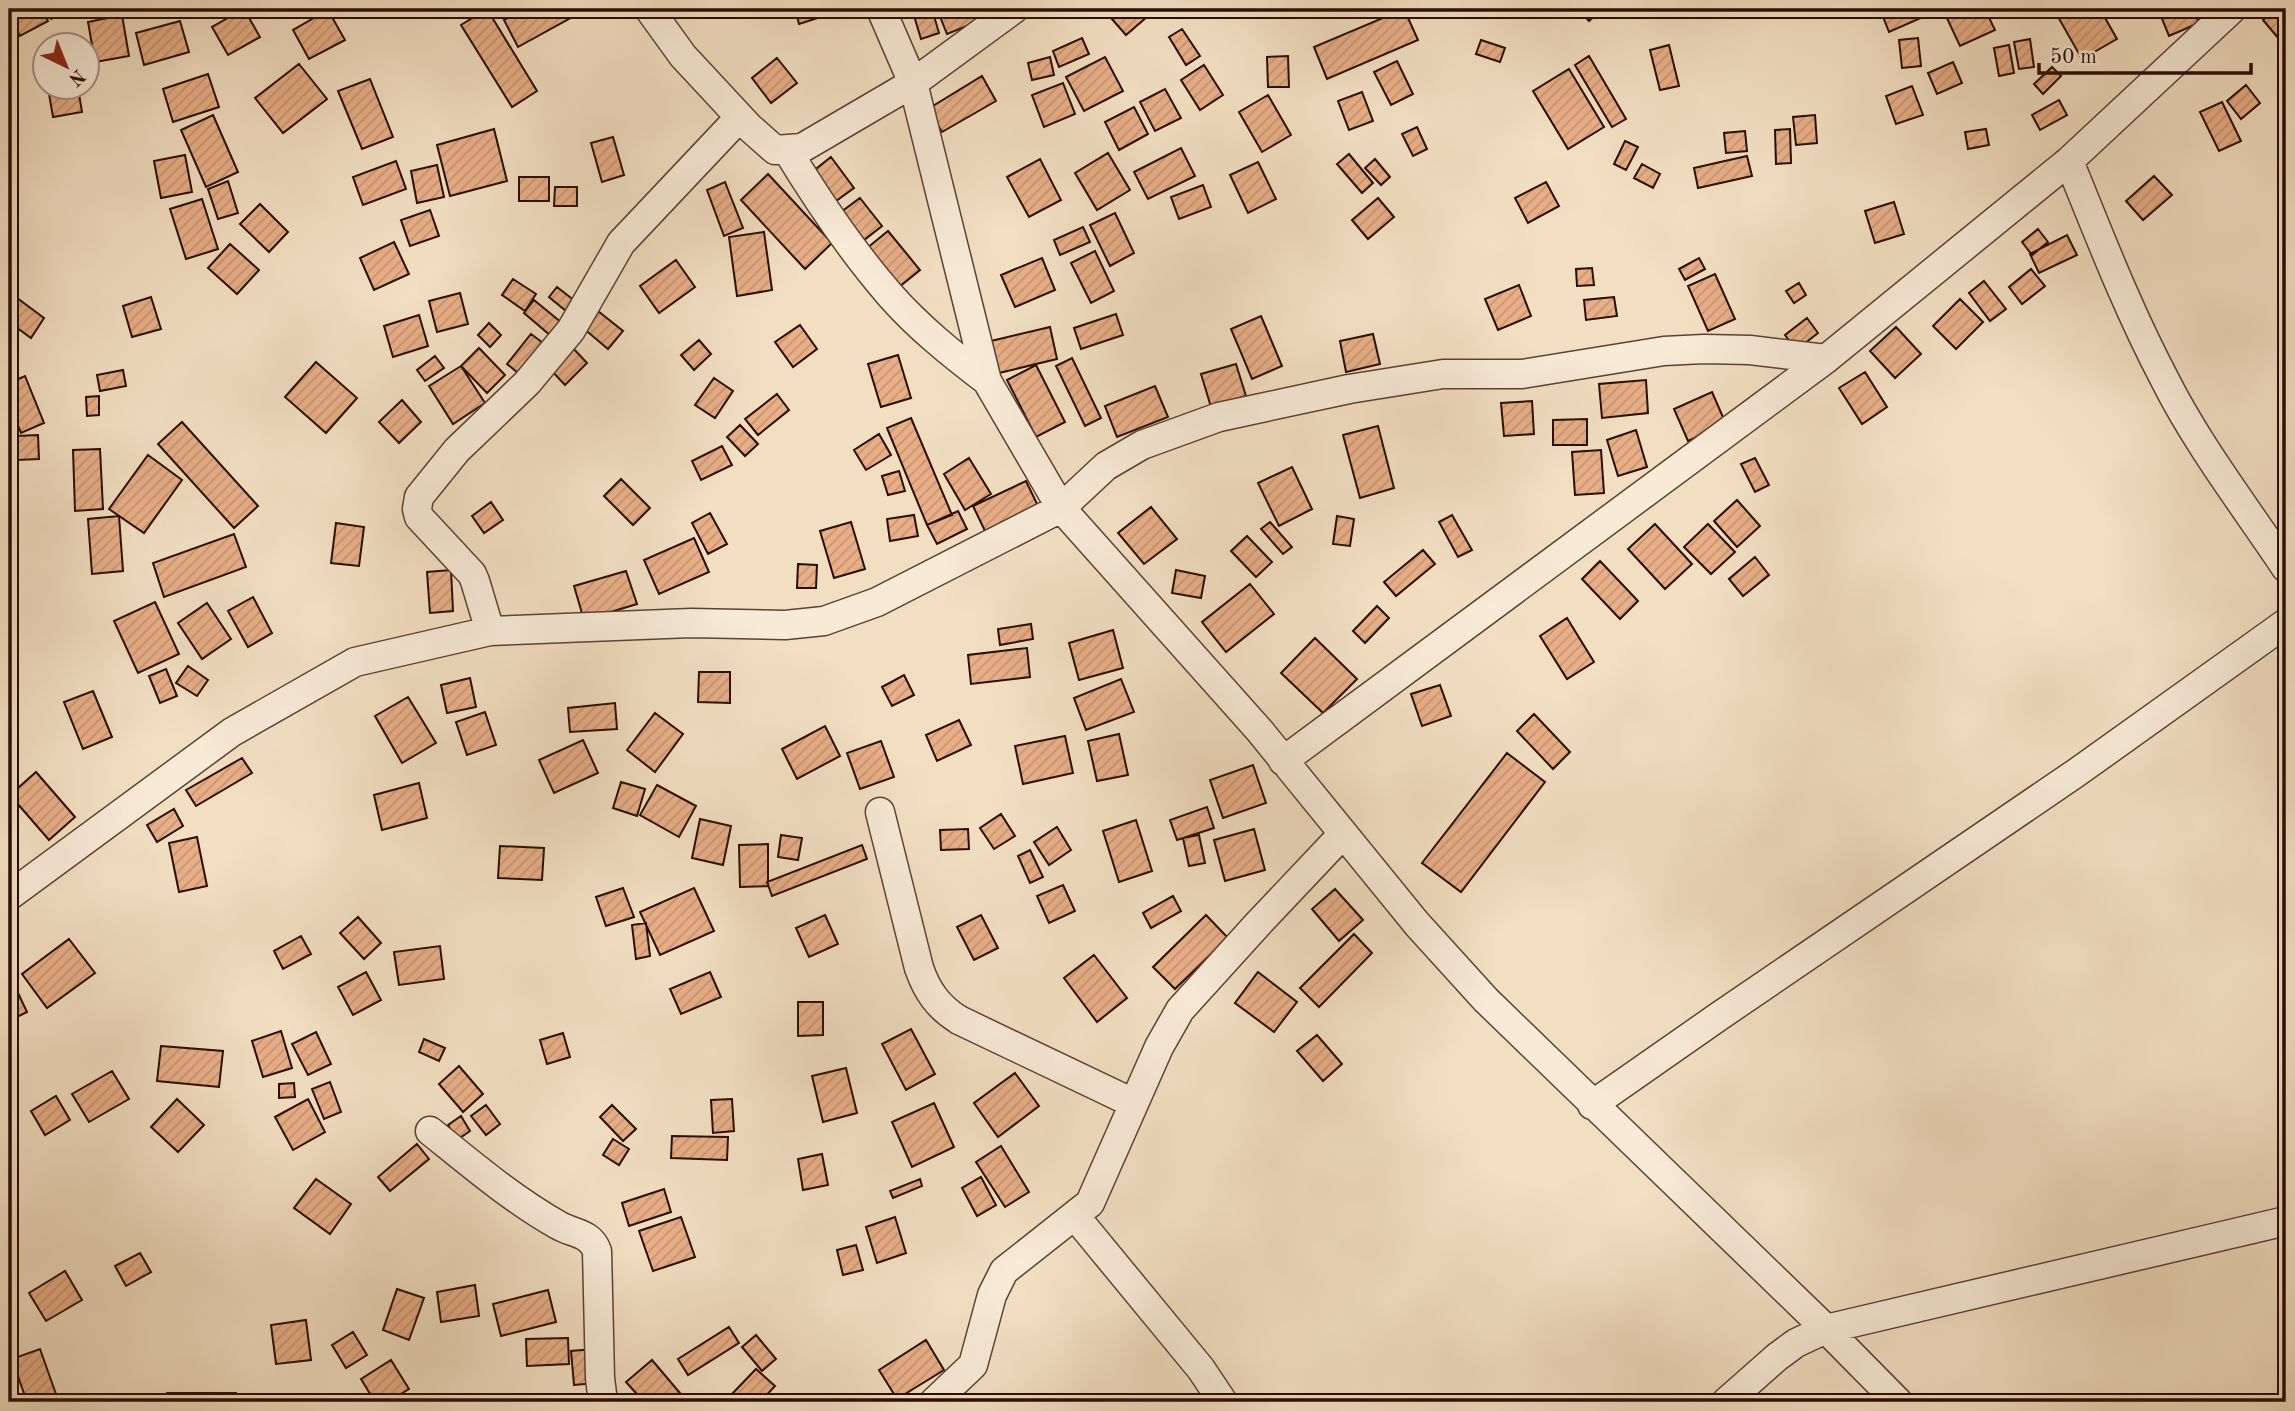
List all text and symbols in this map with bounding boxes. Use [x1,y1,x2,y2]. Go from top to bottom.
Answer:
north arrow [32,32,102,102]
scale bar [2039,32,2251,76]
text: 50 m [2050,47,2097,68]
text: N [64,65,88,89]

